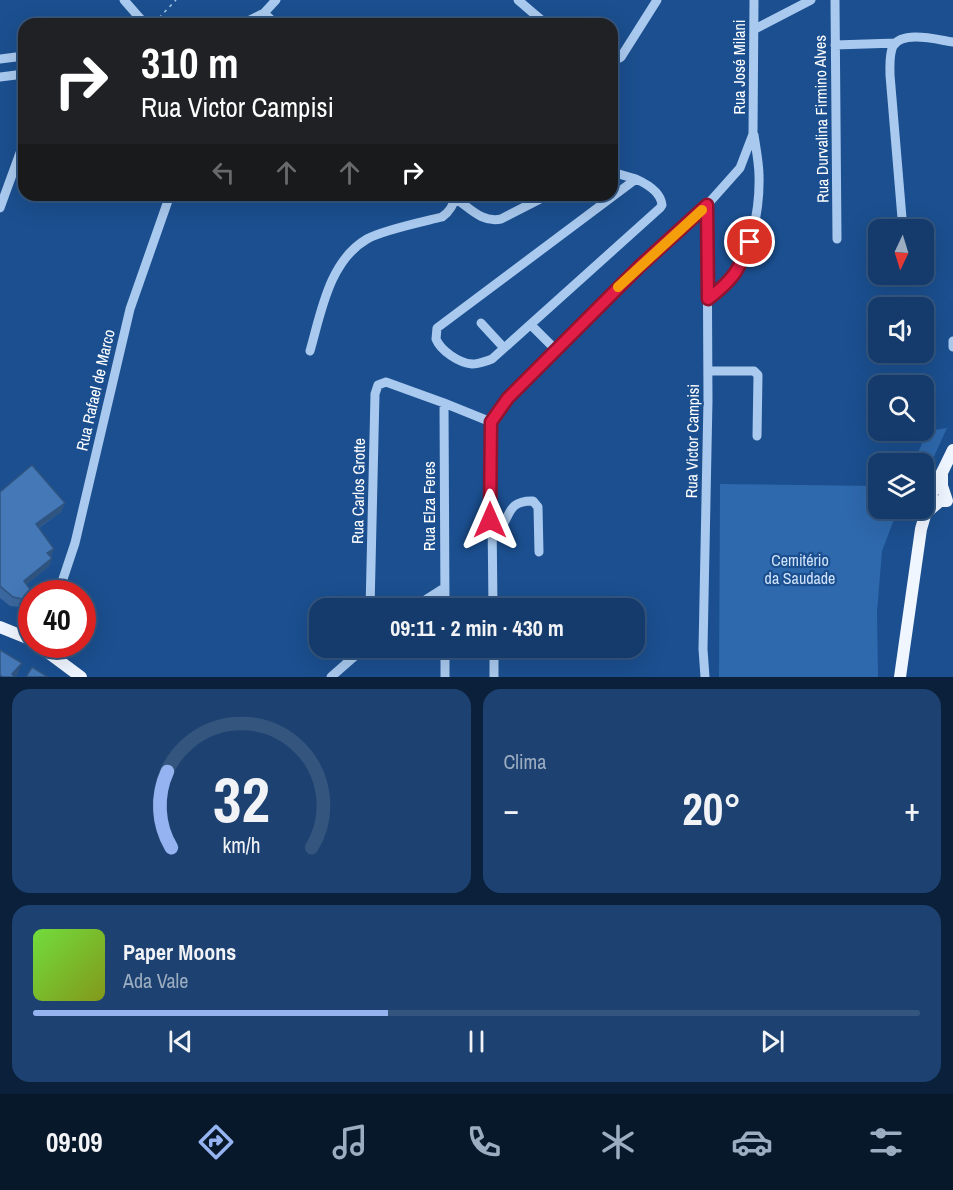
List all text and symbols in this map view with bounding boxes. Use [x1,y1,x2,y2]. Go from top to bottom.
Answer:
street label: Rua José Milani [728,20,750,114]
text: 310 m [141,35,239,91]
street label: Rua Durvalina Firmino Alves [809,35,833,203]
icon: right [42,42,120,120]
text: Rua Victor Campisi [141,89,334,125]
icon: left [207,156,240,189]
icon: ahead [270,156,303,189]
icon: ahead [333,156,366,189]
icon: right [396,156,429,189]
pin [724,216,775,267]
north arrow [868,219,934,285]
map controls [868,219,934,519]
icon: arrive [733,225,766,258]
button: sound [868,297,934,363]
street label: Rua Rafael de Marco [70,327,120,453]
button: search [868,375,934,441]
street label: Rua Victor Campisi [680,384,704,498]
street label: Rua Carlos Grotte [346,438,370,544]
button: layers [868,453,934,519]
street label: Rua Elza Feres [418,461,440,551]
position arrow [458,488,522,552]
park label: Cemitério da Saudade [765,549,835,589]
speed limit sign: 40 [18,580,96,658]
text: 09:11 · 2 min · 430 m [390,613,564,643]
text: Clima [504,748,546,775]
text: 32 [213,757,270,841]
text: 20° [682,778,741,839]
text: − [504,787,519,831]
text: + [904,787,920,831]
text: km/h [222,831,260,860]
text: Paper Moons [123,937,236,967]
text: Ada Vale [123,967,188,994]
icon: previous [164,1025,197,1058]
icon: pause [460,1025,493,1058]
icon: next [756,1025,789,1058]
icon: directions [195,1121,237,1163]
icon: music [329,1121,371,1163]
icon: phone [463,1121,505,1163]
icon: climate [597,1121,639,1163]
icon: car [731,1121,773,1163]
icon: filters [865,1121,907,1163]
text: 09:09 [46,1124,103,1160]

